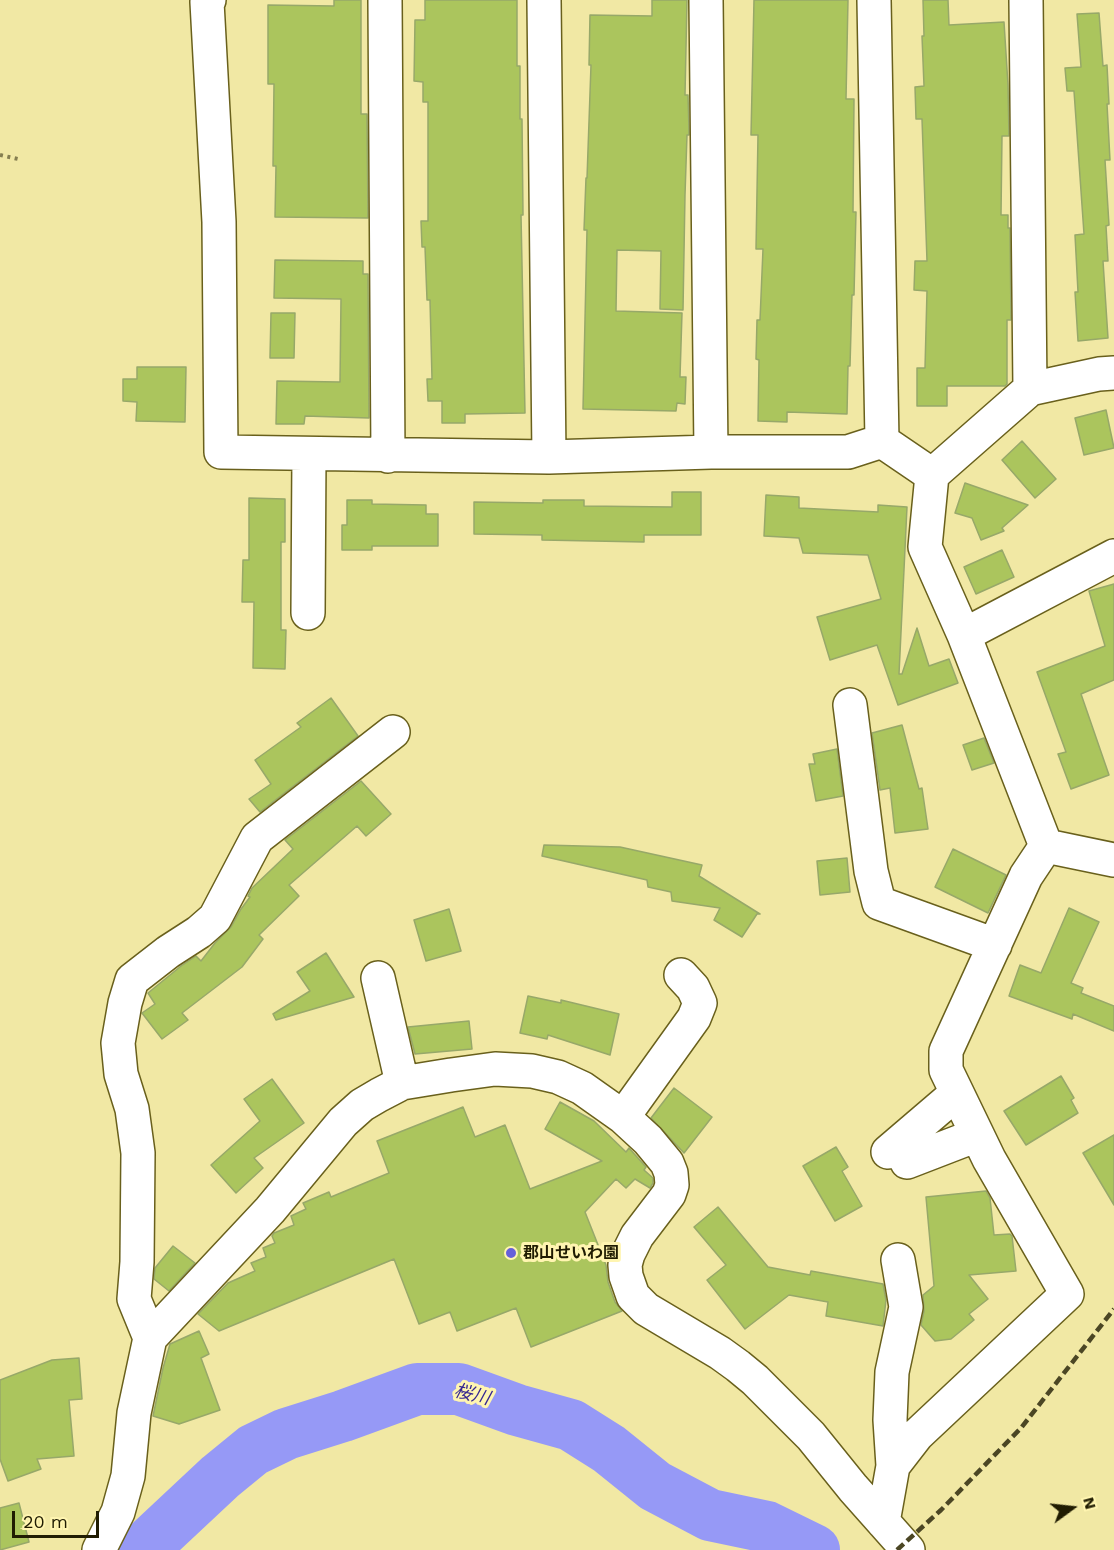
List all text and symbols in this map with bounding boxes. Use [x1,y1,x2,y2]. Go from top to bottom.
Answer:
place label: 郡山せいわ園 [523,1243,619,1263]
marker: 郡山せいわ園 [504,1246,518,1260]
water label: 桜川 [452,1380,492,1410]
north arrow [1042,1478,1102,1538]
text: N [1079,1495,1101,1511]
scale bar [15,1499,102,1537]
text: 20 m [23,1511,68,1532]

